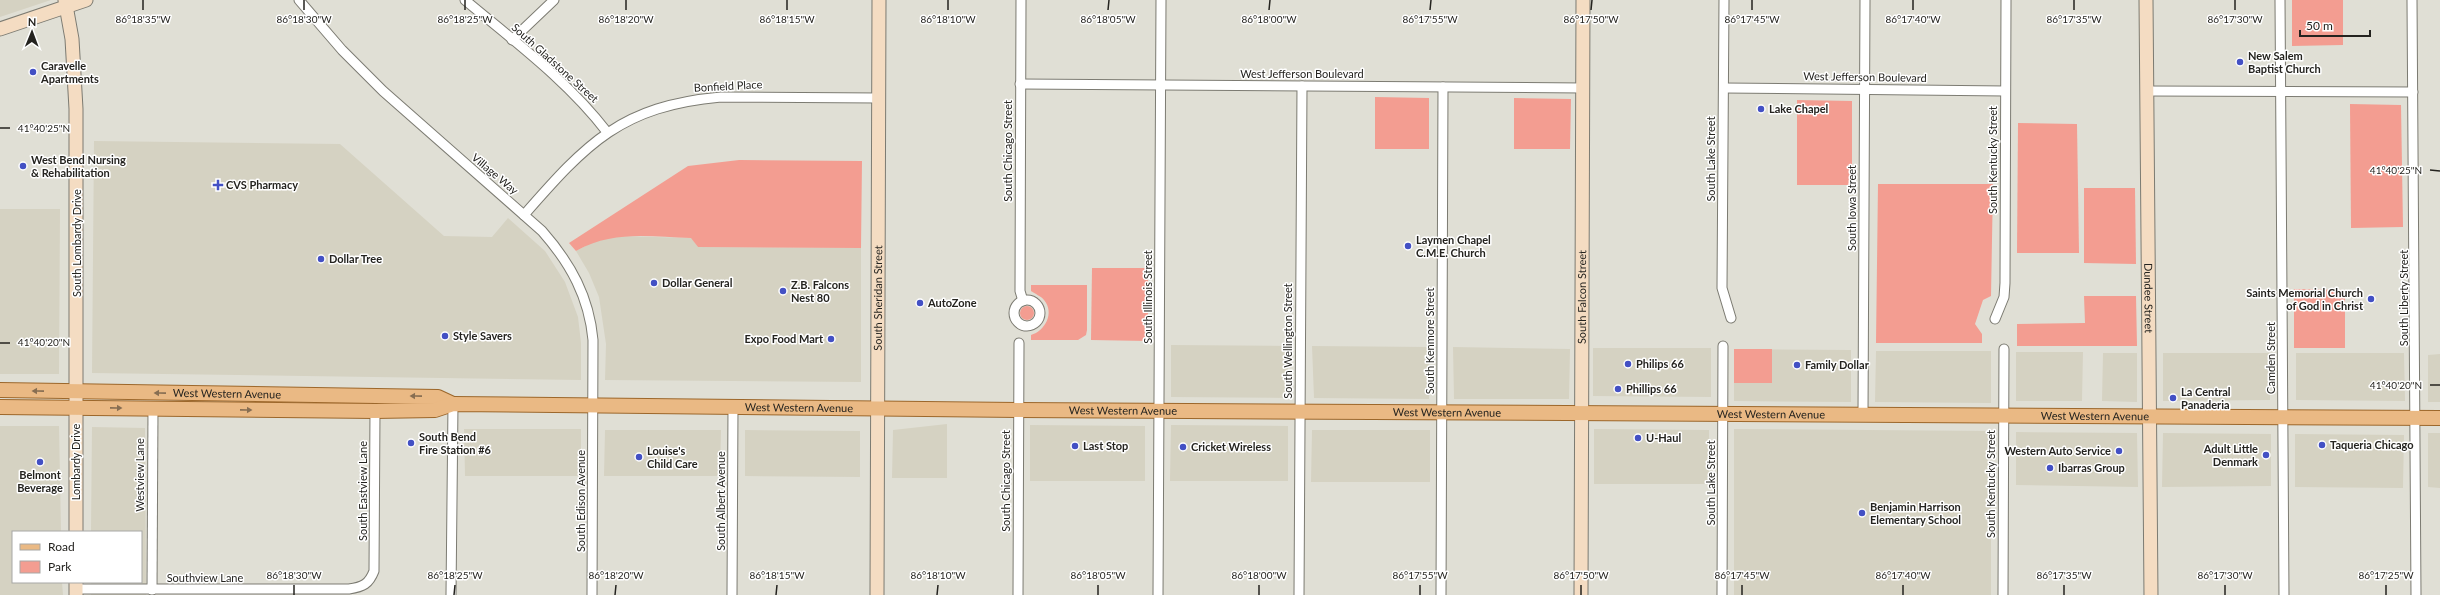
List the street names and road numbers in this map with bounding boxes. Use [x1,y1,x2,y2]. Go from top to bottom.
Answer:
street label: South Gladstone Street [509,20,601,105]
street label: West Jefferson Boulevard [1240,67,1364,80]
street label: West Jefferson Boulevard [1803,69,1927,84]
street label: Bonfield Place [693,77,763,94]
street label: South Chicago Street [1001,100,1014,202]
street label: South Kentucky Street [1986,106,1999,214]
street label: South Lake Street [1704,116,1717,202]
street label: Village Way [469,150,521,197]
street label: South Iowa Street [1845,165,1858,251]
street label: South Lombardy Drive [70,189,83,297]
street label: South Sheridan Street [871,245,884,351]
street label: South Illinois Street [1141,250,1154,344]
street label: South Falcon Street [1575,250,1588,344]
street label: South Liberty Street [2397,250,2410,346]
street label: Dundee Street [2142,263,2156,333]
street label: South Wellington Street [1281,283,1294,399]
street label: South Kenmore Street [1423,288,1436,394]
street label: Camden Street [2264,322,2277,394]
street label: West Western Avenue [173,386,281,400]
street label: West Western Avenue [745,400,853,414]
street label: West Western Avenue [1069,403,1177,417]
street label: West Western Avenue [1393,405,1501,419]
street label: West Western Avenue [1717,407,1825,421]
street label: West Western Avenue [2041,409,2149,422]
street label: Lombardy Drive [69,424,82,500]
street label: South Chicago Street [999,430,1012,532]
street label: South Kentucky Street [1984,430,1997,538]
street label: Westview Lane [133,438,146,512]
street label: South Lake Street [1704,440,1717,526]
street label: South Eastview Lane [356,441,369,541]
street label: South Edison Avenue [574,450,587,552]
street label: South Albert Avenue [714,451,727,551]
street label: Southview Lane [167,571,244,584]

